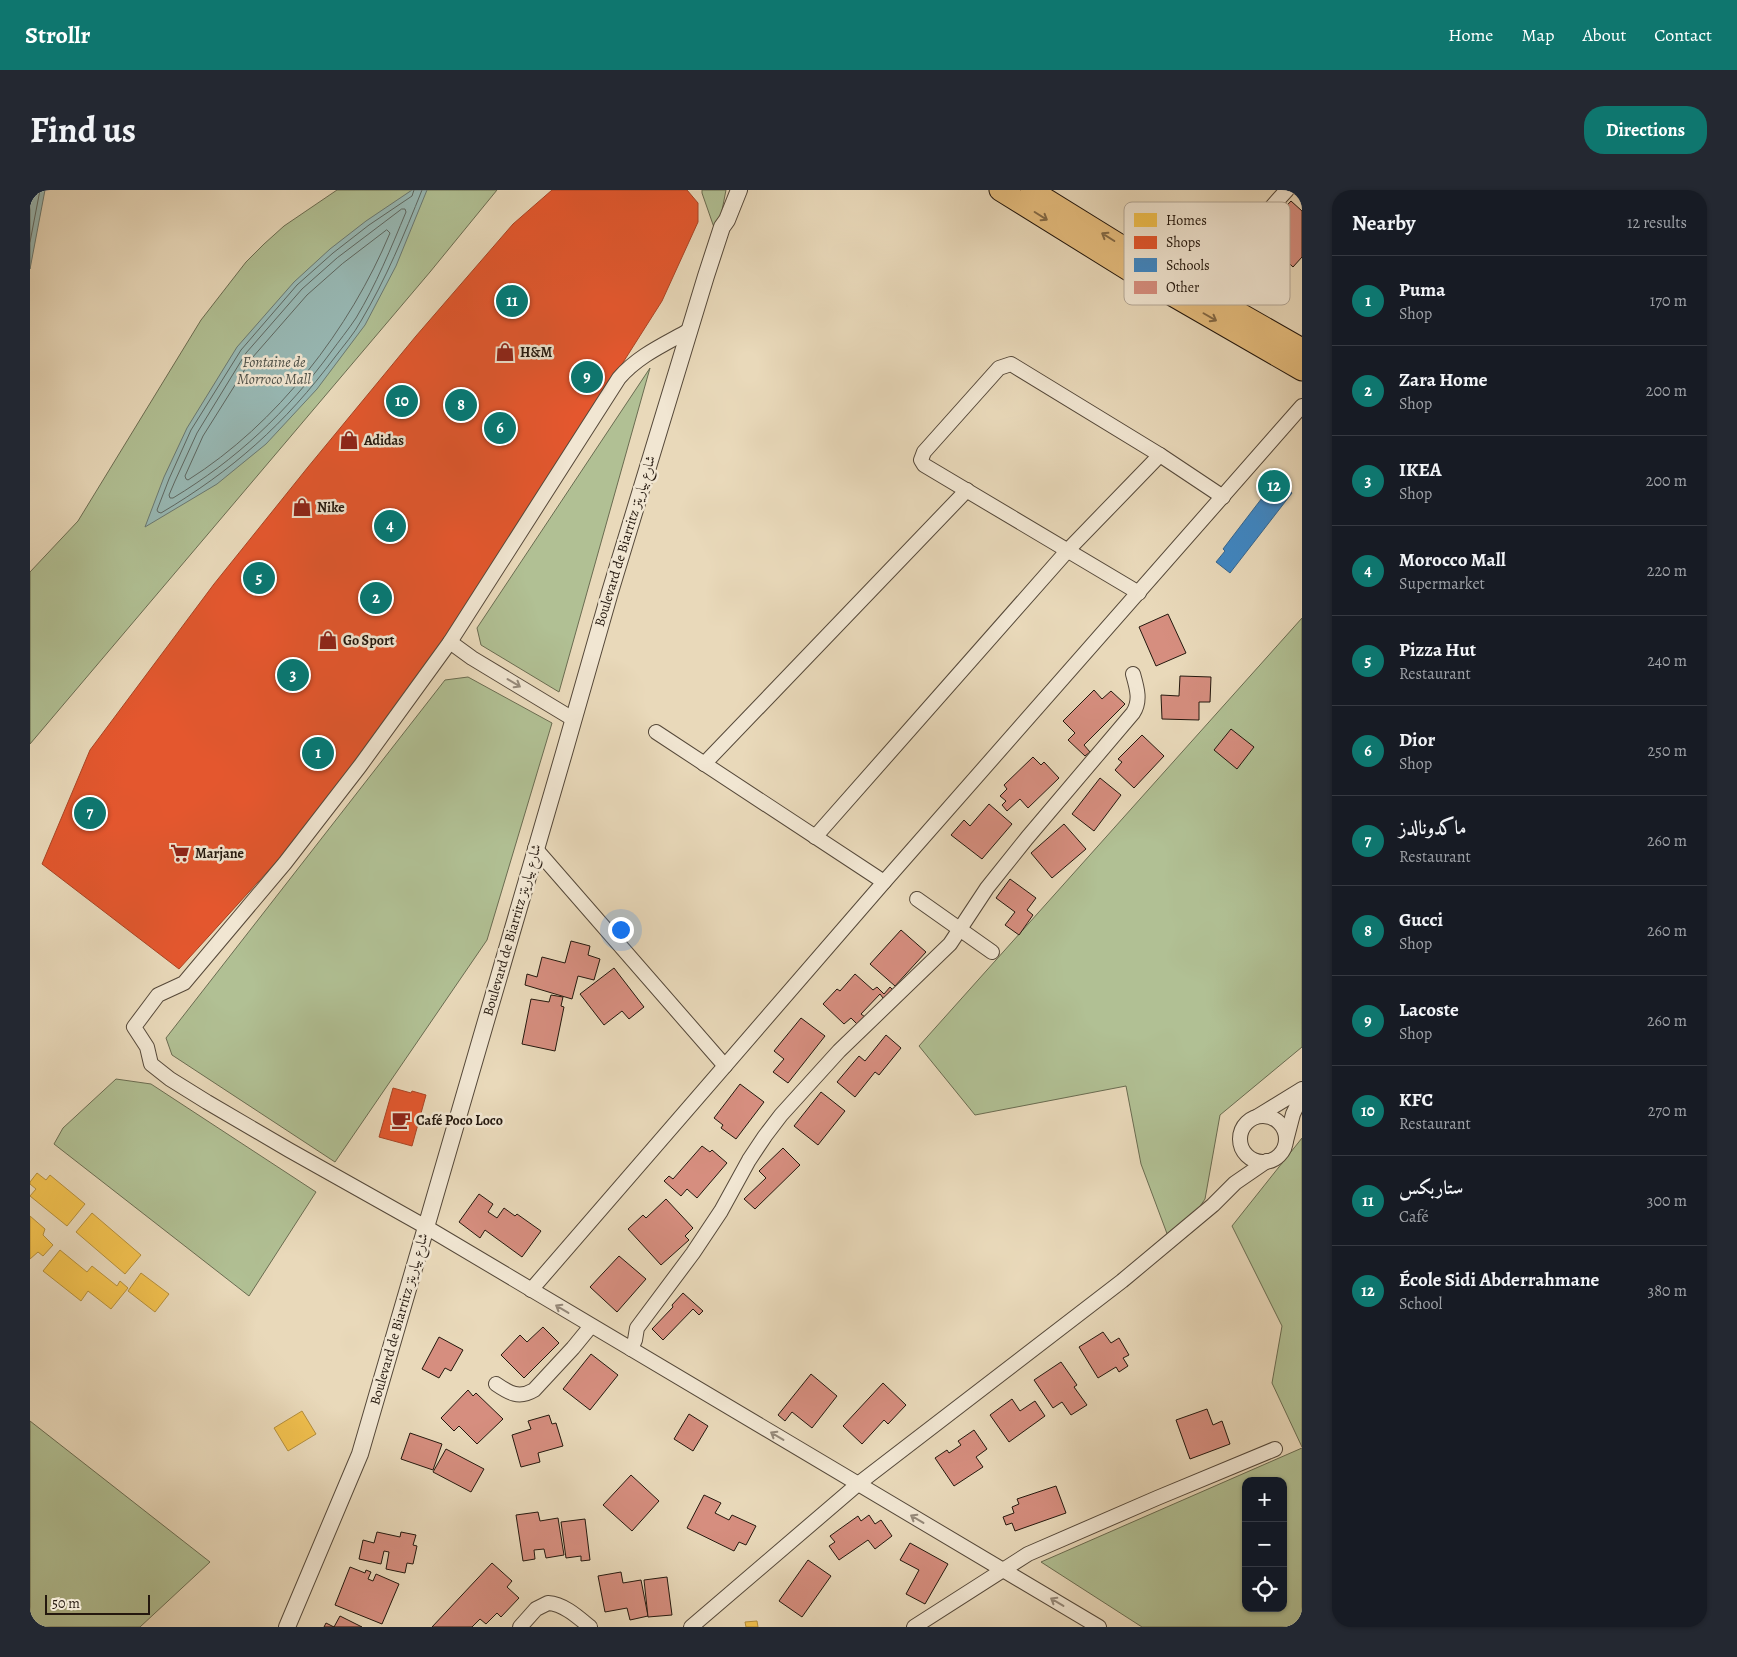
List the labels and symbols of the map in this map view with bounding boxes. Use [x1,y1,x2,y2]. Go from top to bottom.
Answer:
legend [1124,202,1290,305]
text: Homes [1166,211,1207,230]
one-way arrow [1033,212,1047,222]
one-way arrow [1101,232,1115,242]
text: Shops [1166,233,1201,252]
text: Schools [1166,256,1210,275]
text: Other [1166,278,1200,297]
pin: 11 [496,282,528,320]
one-way arrow [1203,312,1218,322]
shop icon: H&M [494,341,516,363]
place label: H&M [520,343,553,362]
water label: Fontaine de Morroco Mall [237,352,311,389]
pin: 9 [571,358,603,396]
pin: 10 [386,382,418,420]
pin: 8 [445,386,477,424]
pin: 6 [484,409,516,447]
shop icon: Adidas [338,429,360,451]
place label: Adidas [363,431,404,450]
street label: Boulevard de Biarritz شارع بياريتز [590,453,662,629]
pin: 12 [1258,467,1290,505]
shop icon: Nike [291,496,313,518]
place label: Nike [317,498,345,517]
pin: 4 [374,507,406,545]
pin: 5 [243,559,275,597]
pin: 2 [360,579,392,617]
shop icon: Go Sport [317,629,339,651]
place label: Go Sport [343,631,395,650]
pin: 3 [277,656,309,694]
one-way arrow [507,677,521,688]
pin: 1 [302,734,334,772]
pin: 7 [74,794,106,832]
supermarket icon: Marjane [169,842,191,864]
street label: Boulevard de Biarritz شارع بياريتز [478,842,548,1019]
place label: Marjane [195,844,245,863]
your location [608,917,634,943]
cafe icon: Café Poco Loco [390,1109,412,1131]
place label: Café Poco Loco [416,1111,503,1130]
street label: Boulevard de Biarritz شارع بياريتز [365,1231,435,1408]
one-way arrow [556,1303,570,1313]
one-way arrow [771,1431,785,1441]
one-way arrow [911,1514,925,1524]
scale bar [45,1592,150,1615]
one-way arrow [1050,1597,1064,1607]

